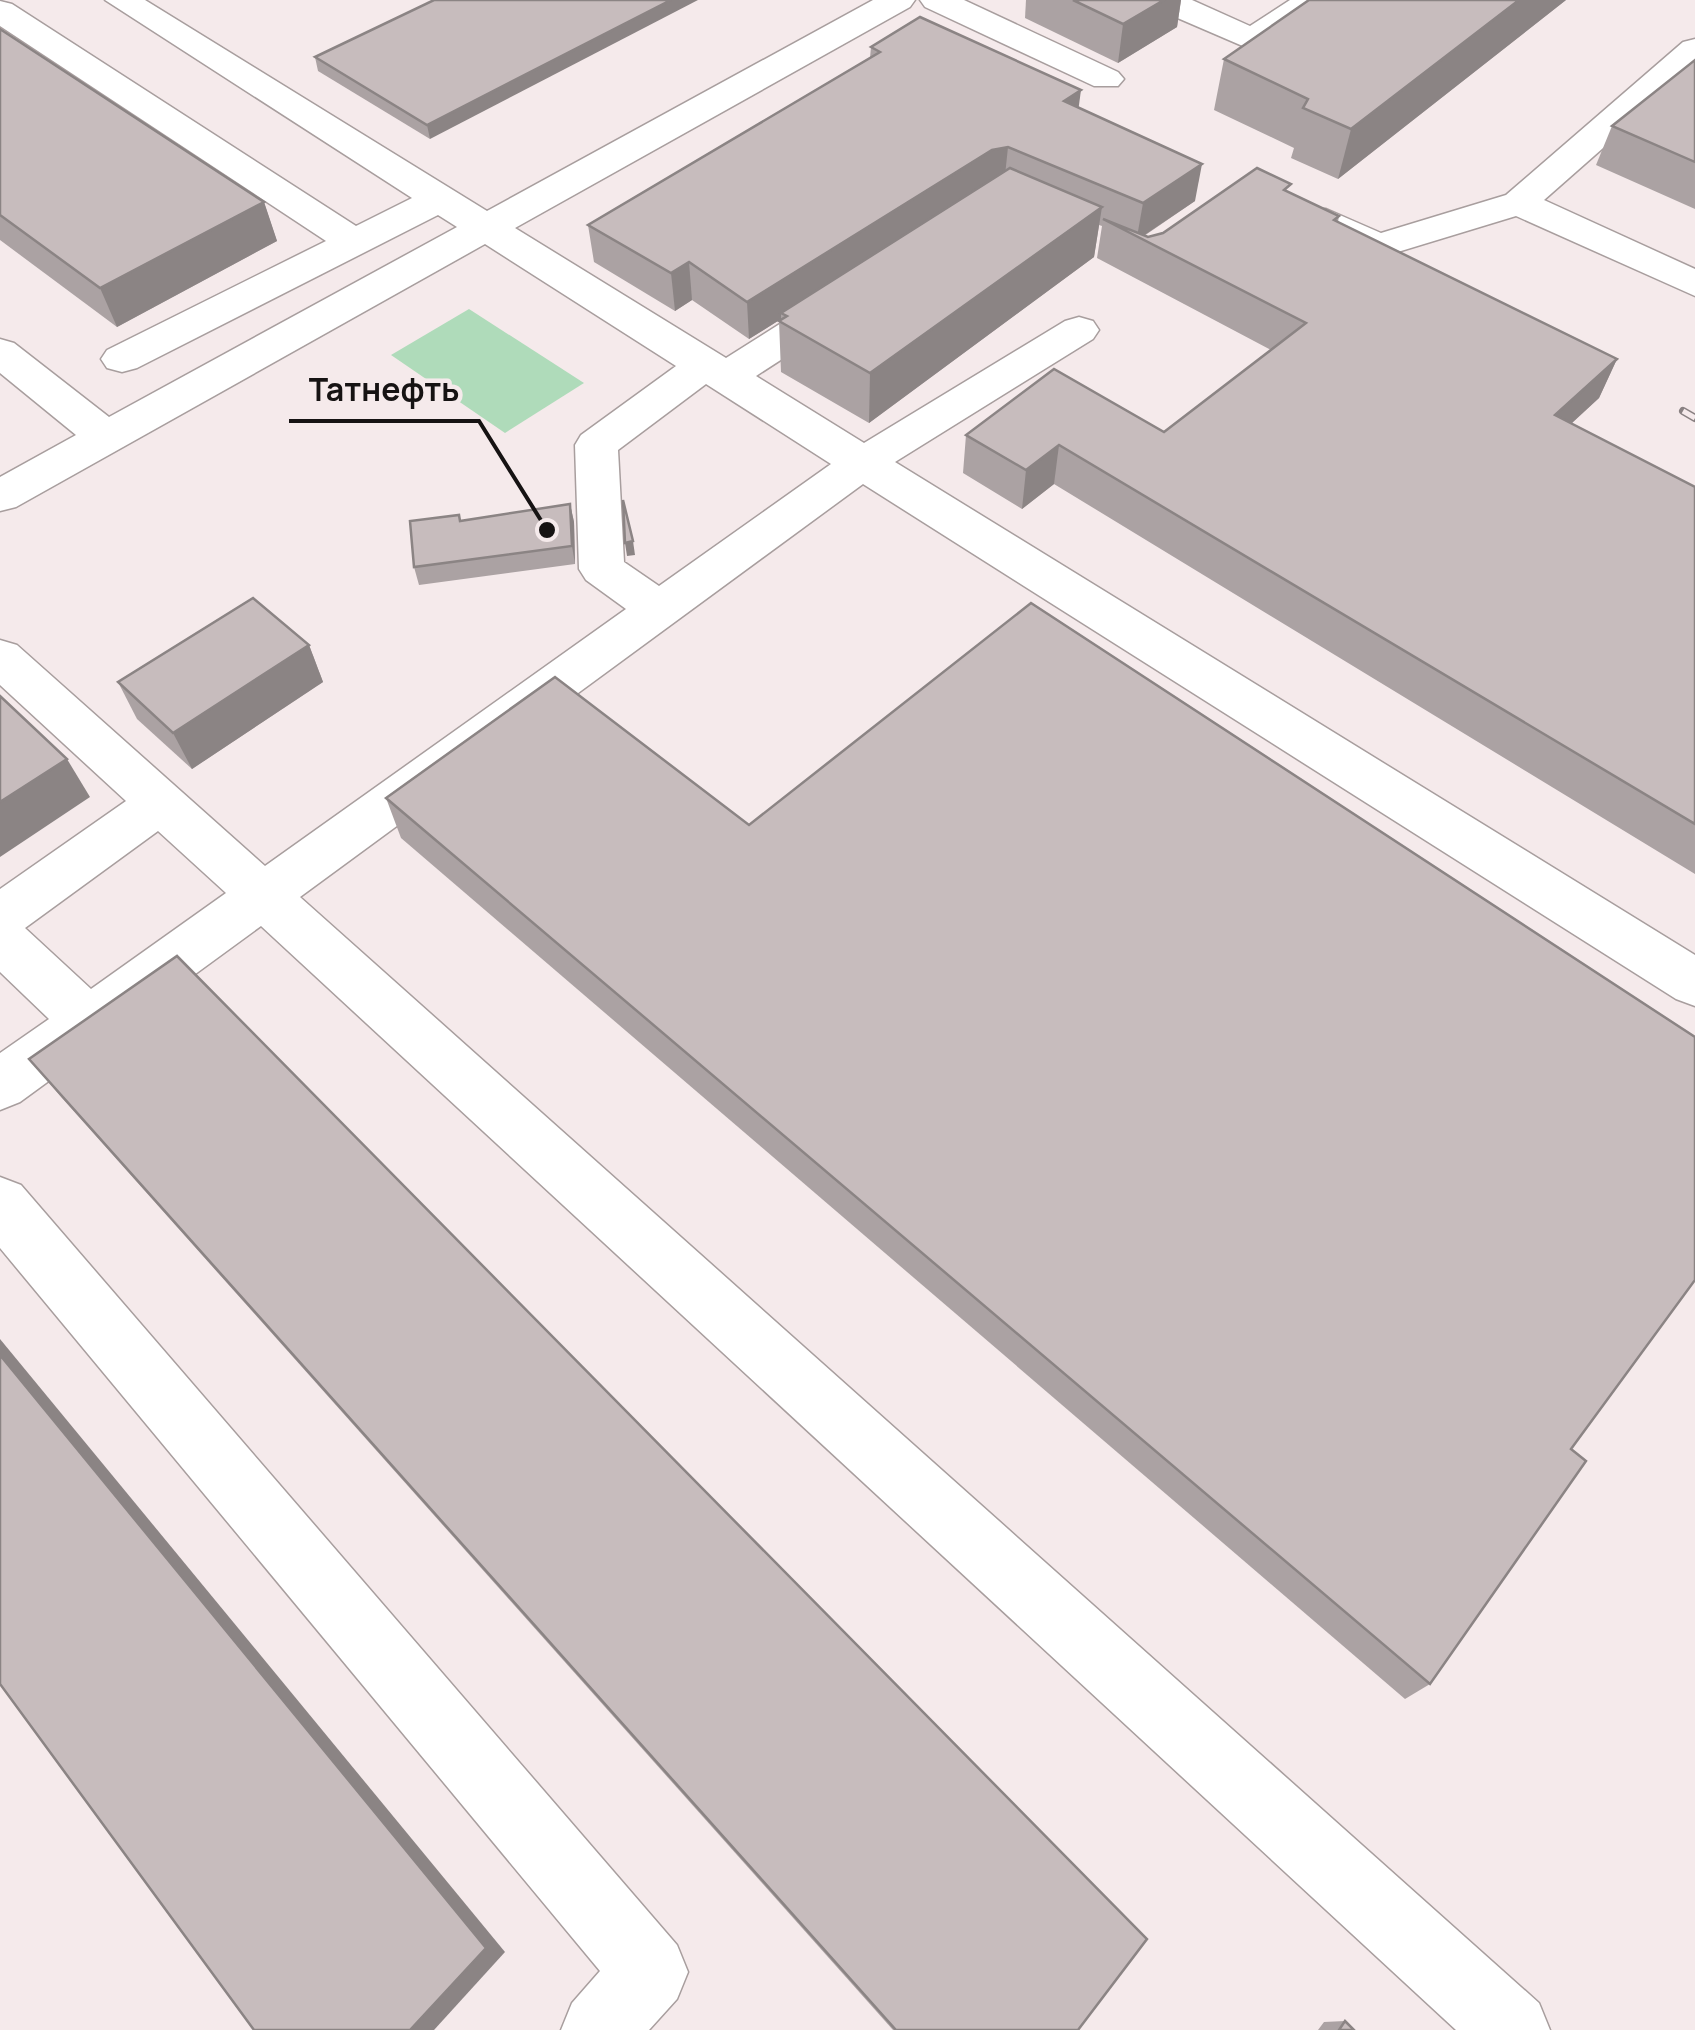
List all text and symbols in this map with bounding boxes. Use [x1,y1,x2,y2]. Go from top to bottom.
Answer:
callout: Татнефть [289,359,479,421]
text: Татнефть [309,367,459,411]

